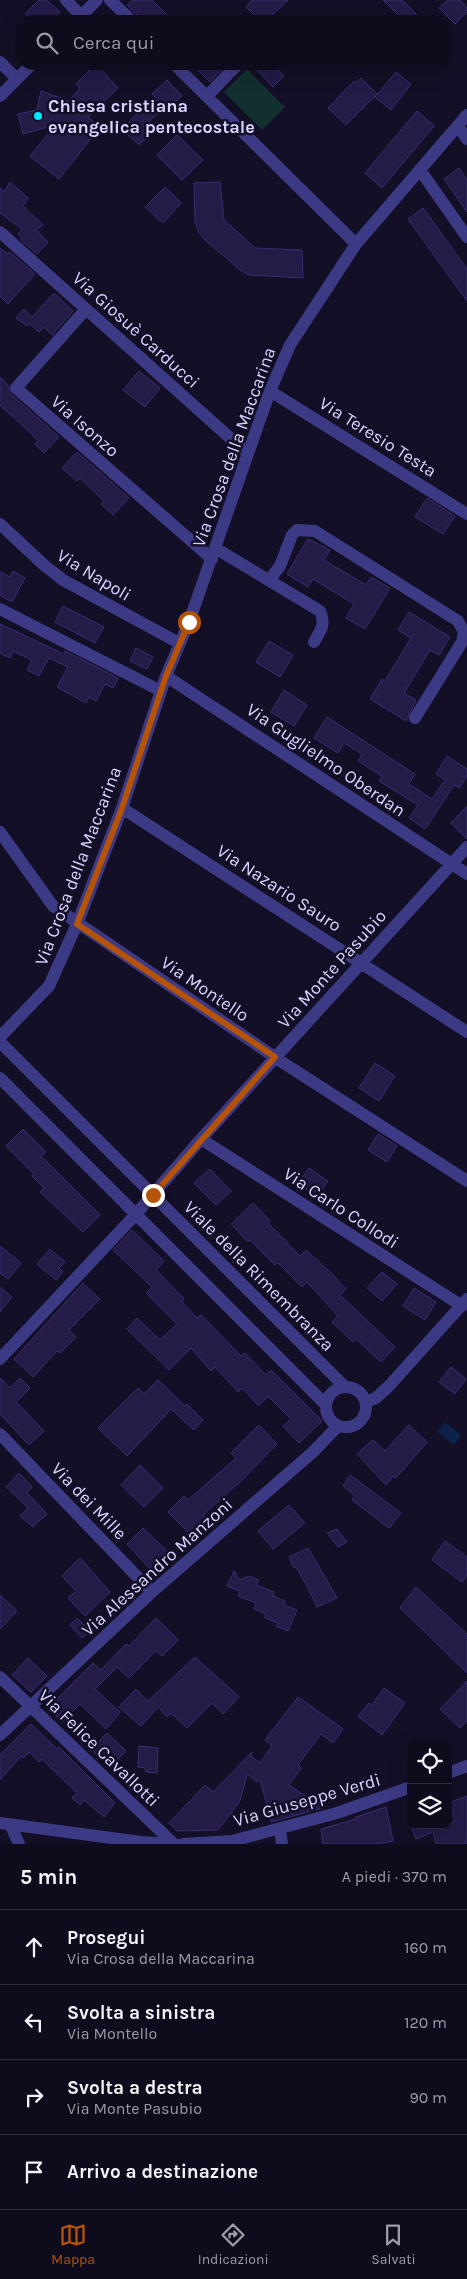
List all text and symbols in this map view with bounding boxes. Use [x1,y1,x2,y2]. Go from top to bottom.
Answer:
search box [15,15,452,70]
icon: search [33,29,61,57]
text: Cerca qui [73,32,154,54]
place label: Chiesa cristiana evangelica pentecostale [48,95,255,138]
marker: Chiesa cristiana evangelica pentecostale [32,110,44,122]
street label: Via Giosuè Carducci [68,267,204,393]
street label: Via Crosa della Maccarina [188,344,280,550]
street label: Via Isonzo [46,390,124,462]
street label: Via Teresio Testa [315,392,441,482]
street label: Via Napoli [53,544,135,606]
route start [178,611,201,634]
street label: Via Guglielmo Oberdan [242,698,410,822]
street label: Via Crosa della Maccarina [30,763,126,969]
street label: Via Nazario Sauro [212,839,346,937]
street label: Via Monte Pasubio [273,905,391,1033]
street label: Via Montello [157,951,253,1027]
street label: Via Carlo Collodi [279,1163,403,1253]
route end [142,1184,165,1207]
street label: Viale della Rimembranza [179,1196,339,1356]
street label: Via dei Mille [47,1458,131,1544]
street label: Via Alessandro Manzoni [77,1493,237,1641]
street label: Via Felice Cavallotti [34,1685,164,1811]
map controls [407,1739,452,1829]
button: locate [407,1739,452,1784]
street label: Via Giuseppe Verdi [231,1768,383,1832]
button: layers [407,1784,452,1829]
text: 5 min [20,1865,77,1889]
text: A piedi · 370 m [342,1867,447,1886]
text: Prosegui [67,1927,146,1949]
icon: ahead [20,1933,48,1961]
text: 160 m [404,1938,447,1957]
text: Via Crosa della Maccarina [67,1949,255,1968]
text: Svolta a sinistra [67,2002,215,2024]
icon: left [20,2008,48,2036]
text: 120 m [404,2013,447,2032]
text: Via Montello [67,2024,157,2043]
text: Svolta a destra [67,2077,203,2099]
icon: right [20,2083,48,2111]
text: 90 m [409,2088,447,2107]
text: Via Monte Pasubio [67,2099,202,2118]
icon: arrive [20,2158,48,2186]
text: Arrivo a destinazione [67,2161,258,2183]
tab: Mappa [51,2221,95,2268]
tab: Indicazioni [198,2221,269,2268]
tab: Salvati [371,2221,416,2268]

